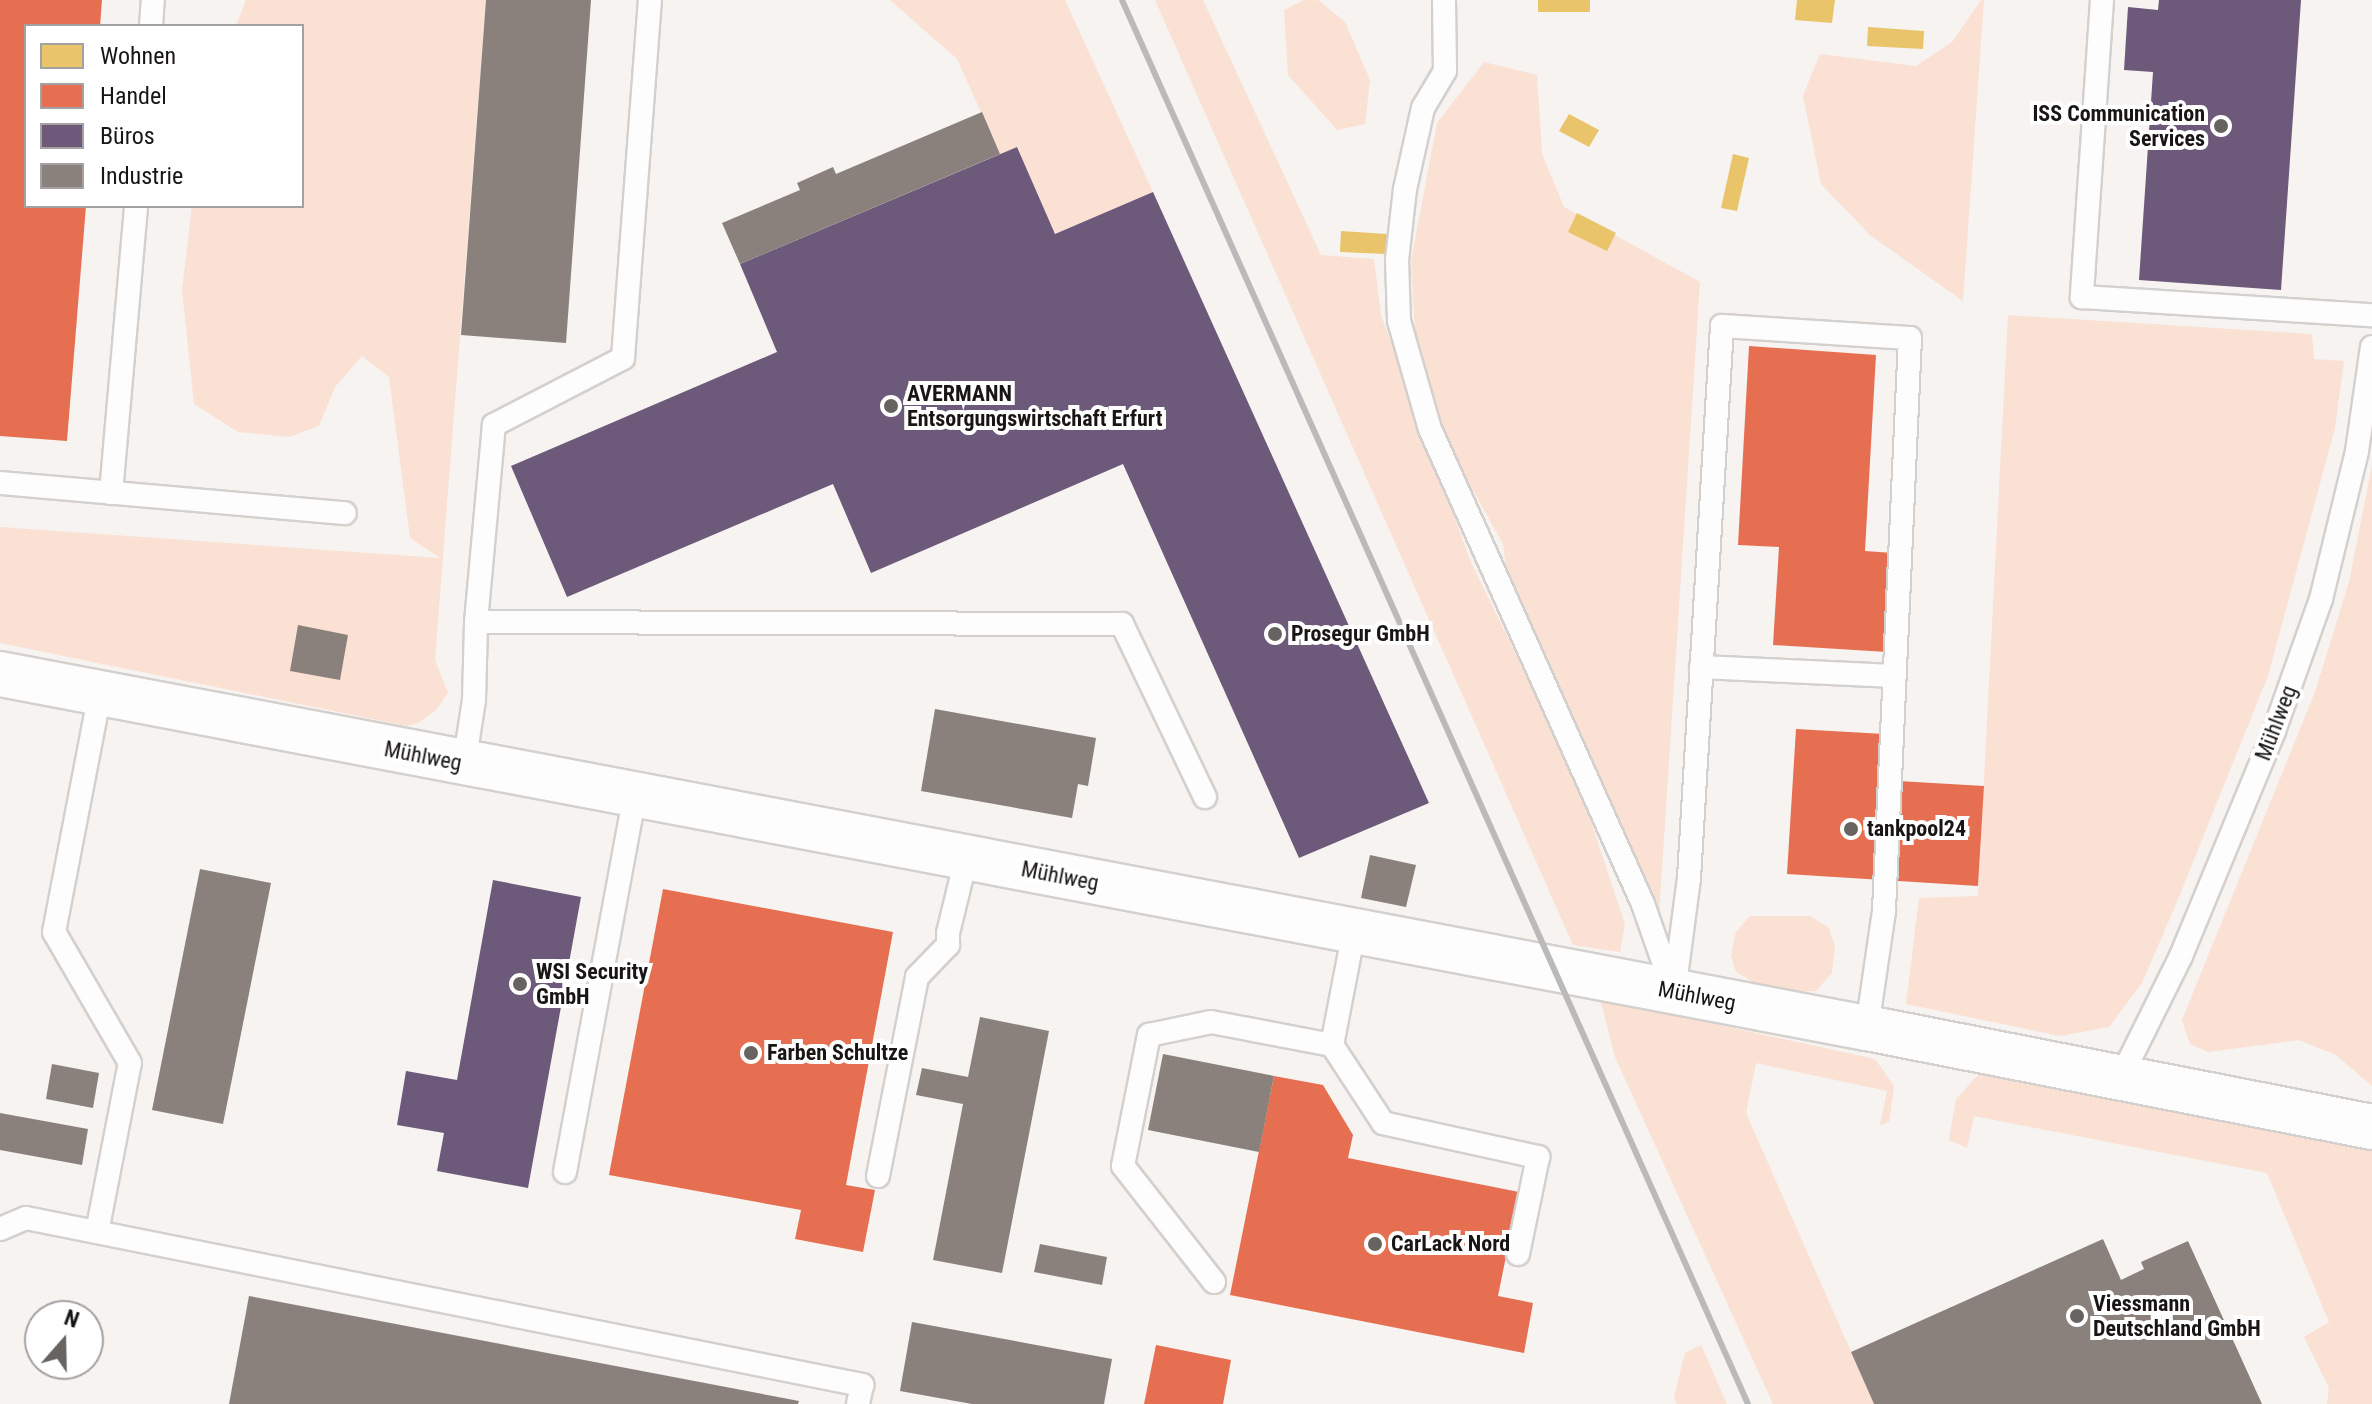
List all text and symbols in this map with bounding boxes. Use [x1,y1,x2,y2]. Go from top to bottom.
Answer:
legend [24,24,304,208]
text: Wohnen [100,42,176,70]
text: Handel [100,82,167,110]
place label: ISS Communication Services [2032,100,2205,152]
marker: ISS Communication Services [2212,117,2230,135]
text: Büros [100,122,155,150]
text: Industrie [100,162,183,190]
place label: AVERMANN Entsorgungswirtschaft Erfurt [907,380,1162,432]
marker: AVERMANN Entsorgungswirtschaft Erfurt [882,397,900,415]
place label: Prosegur GmbH [1291,621,1430,647]
marker: Prosegur GmbH [1266,625,1284,643]
street label: Mühlweg [2250,682,2302,764]
street label: Mühlweg [382,736,464,776]
place label: tankpool24 [1867,816,1966,842]
marker: tankpool24 [1842,820,1860,838]
street label: Mühlweg [1019,856,1101,896]
place label: WSI Security GmbH [536,958,648,1010]
marker: WSI Security GmbH [511,975,529,993]
street label: Mühlweg [1656,976,1738,1016]
place label: Farben Schultze [767,1040,908,1066]
marker: Farben Schultze [742,1044,760,1062]
place label: CarLack Nord [1391,1231,1510,1257]
marker: CarLack Nord [1366,1235,1384,1253]
place label: Viessmann Deutschland GmbH [2093,1290,2261,1342]
north arrow [24,1300,104,1380]
text: N [61,1305,82,1333]
marker: Viessmann Deutschland GmbH [2068,1307,2086,1325]

